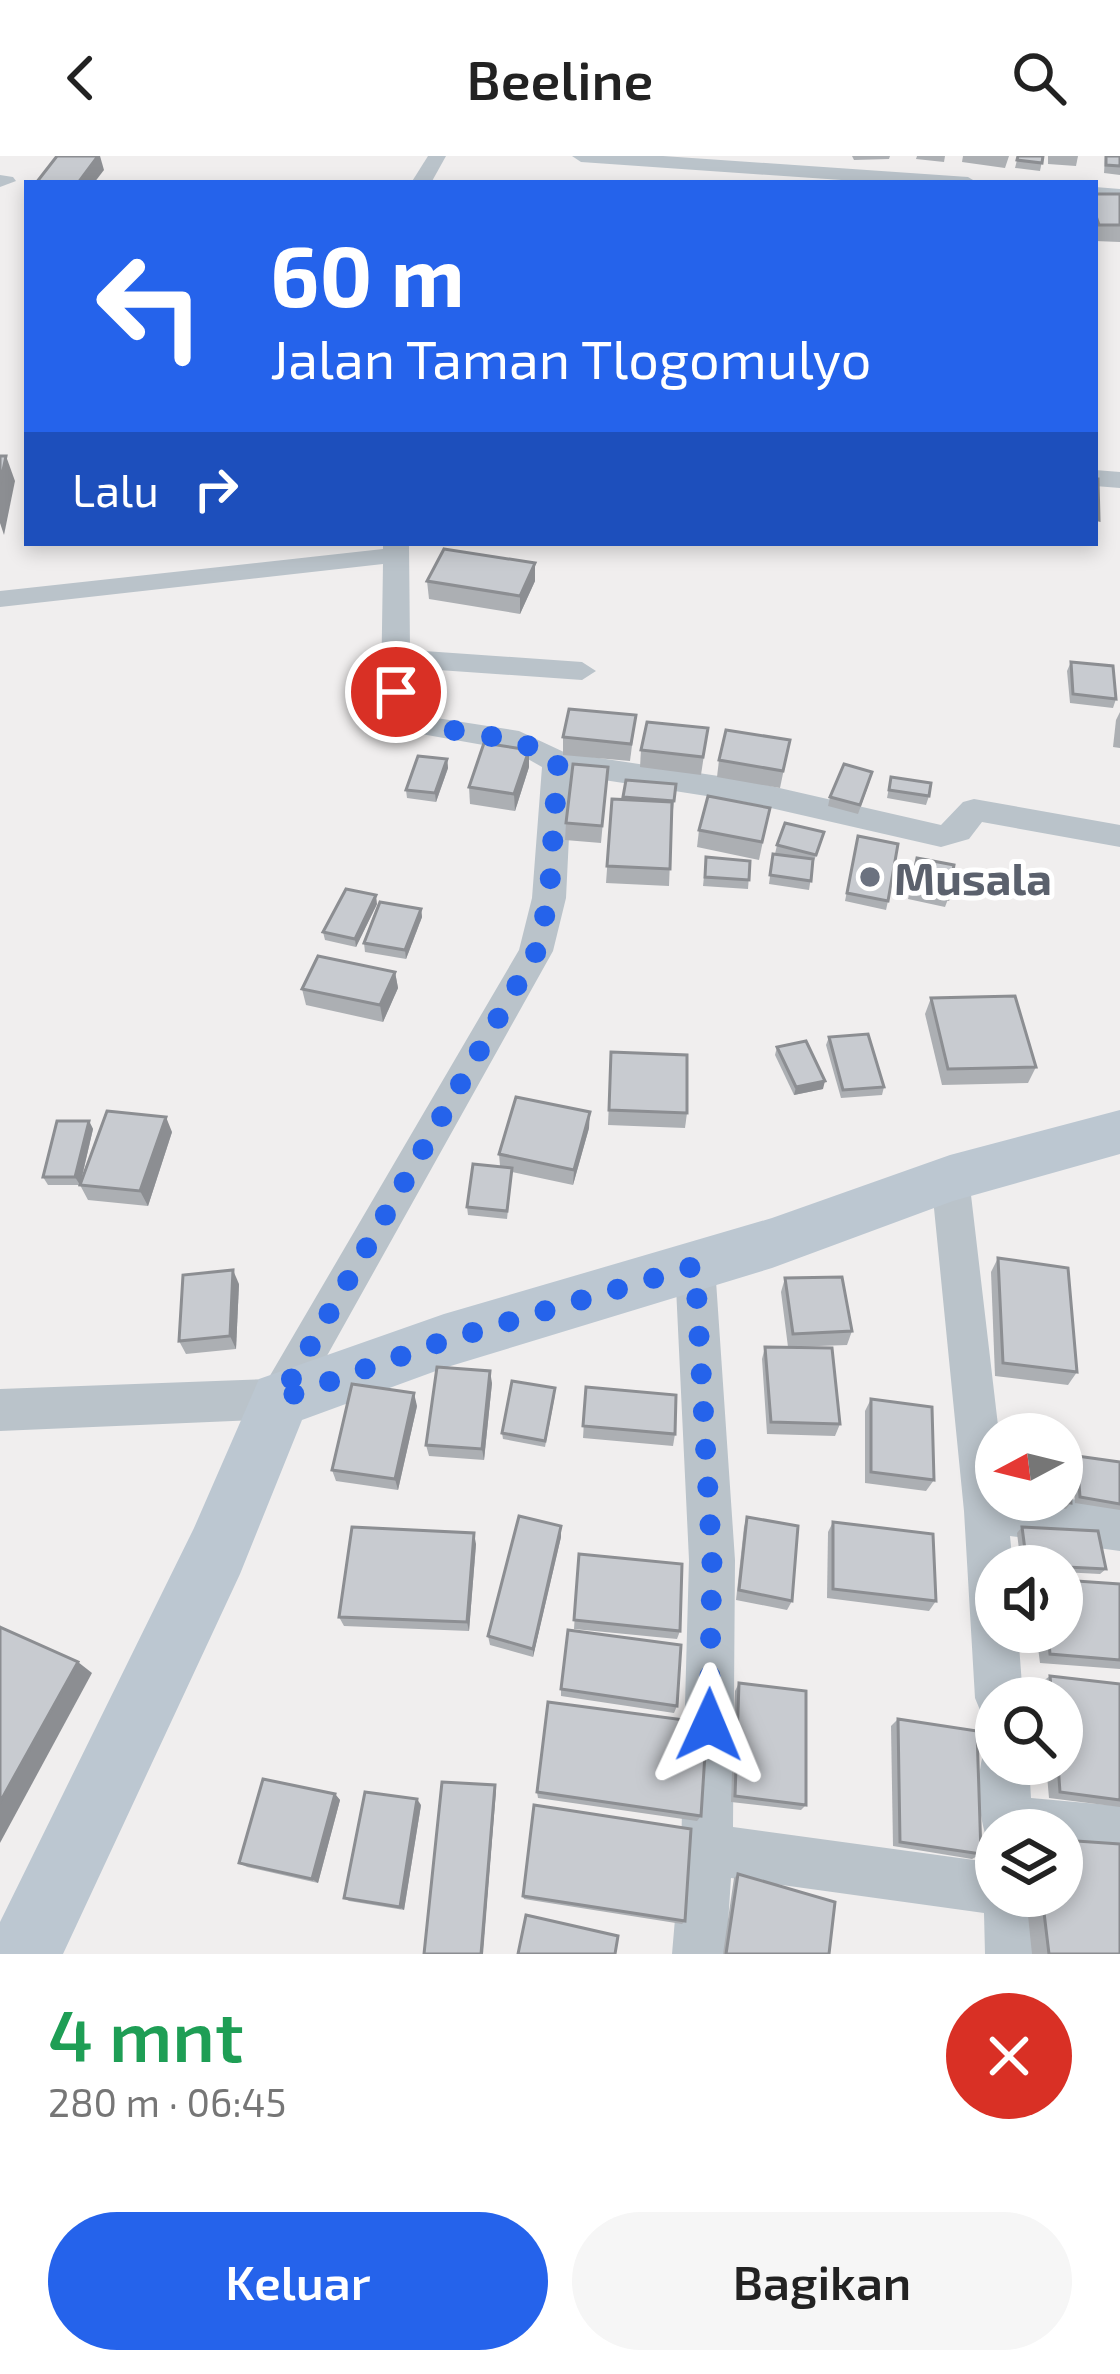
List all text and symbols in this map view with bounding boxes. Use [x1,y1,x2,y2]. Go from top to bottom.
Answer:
icon: back [48,45,114,111]
icon: search [1006,45,1072,111]
text: Beeline [467,46,653,111]
text: 60 m [270,223,465,324]
icon: left [72,228,228,384]
text: Jalan Taman Tlogomulyo [270,325,871,390]
icon: right [183,456,249,522]
text: Lalu [72,462,159,516]
pin [345,641,447,743]
icon: arrive [363,659,429,725]
place label: Musala [894,850,1052,904]
marker: Musala [857,864,883,890]
north arrow [975,1413,1083,1521]
map controls [975,1413,1083,1917]
button: sound [975,1545,1083,1653]
position arrow [646,1662,772,1788]
button: search [975,1677,1083,1785]
button: layers [975,1809,1083,1917]
text: 4 mnt [48,1990,244,2076]
button: close [946,1993,1072,2119]
text: 280 m · 06:45 [48,2078,287,2125]
button: Keluar [48,2212,548,2350]
button: Bagikan [572,2212,1072,2350]

